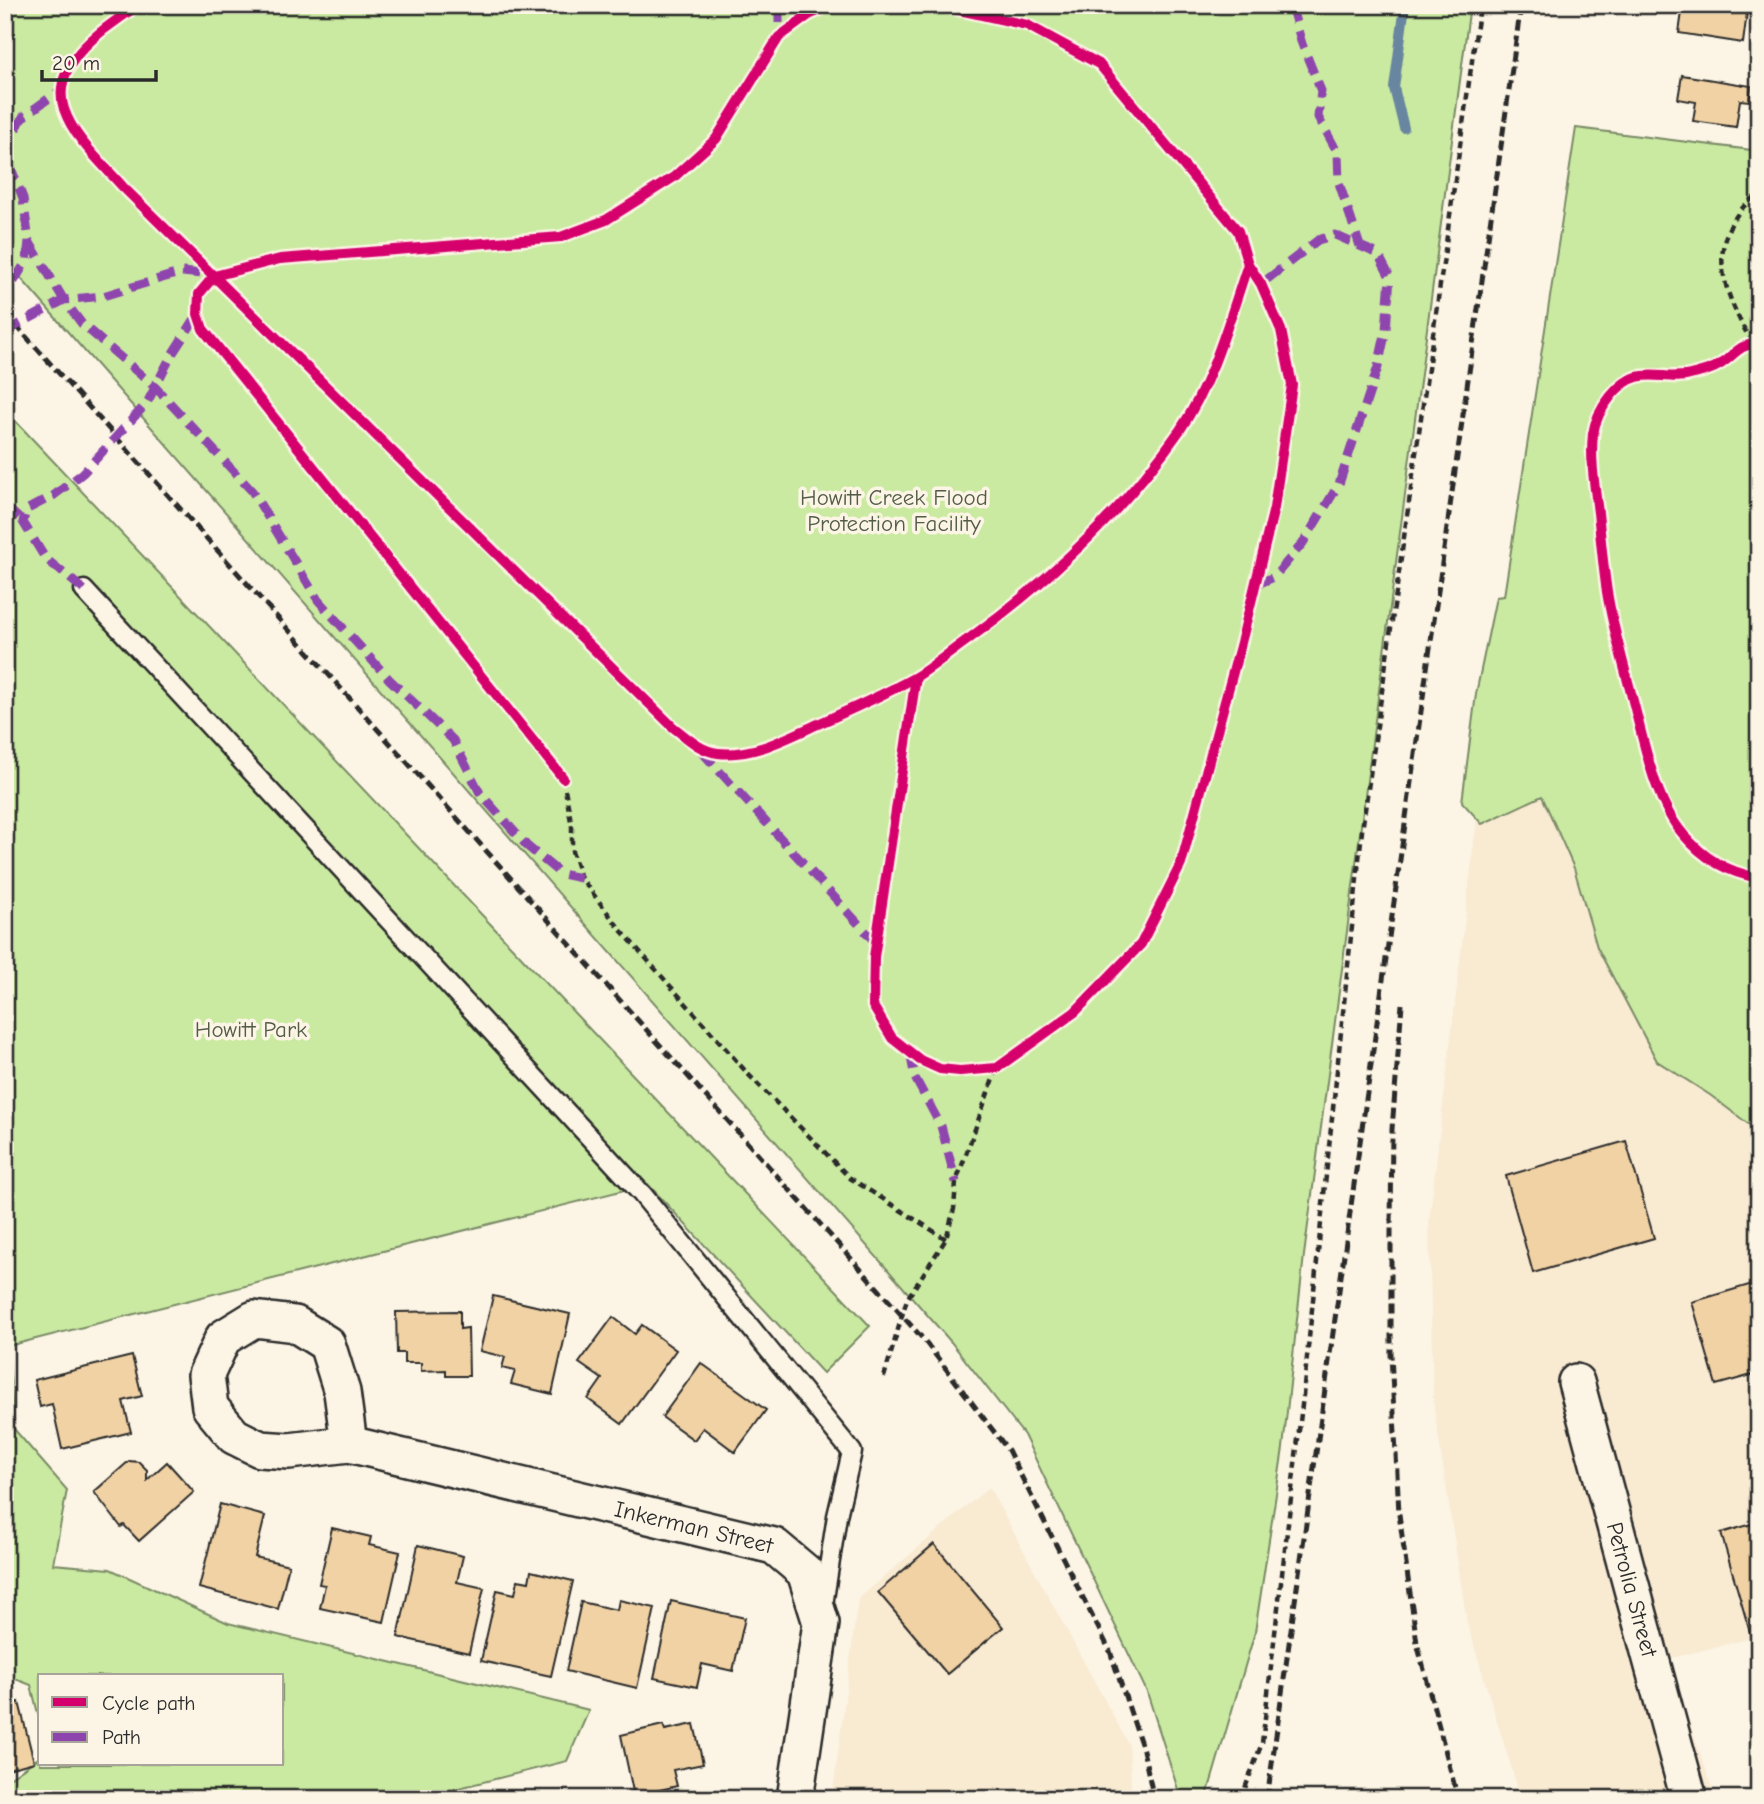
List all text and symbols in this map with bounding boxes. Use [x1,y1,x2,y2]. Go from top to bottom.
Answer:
scale bar [42,38,156,82]
text: 20 m [52,51,100,75]
park label: Howitt Creek Flood Protection Facility [800,484,988,537]
park label: Howitt Park [195,1016,307,1043]
street label: Inkerman Street [612,1495,777,1560]
street label: Petrolia Street [1601,1519,1663,1661]
legend [38,1674,284,1766]
text: Cycle path [102,1691,195,1715]
text: Path [102,1725,141,1749]

